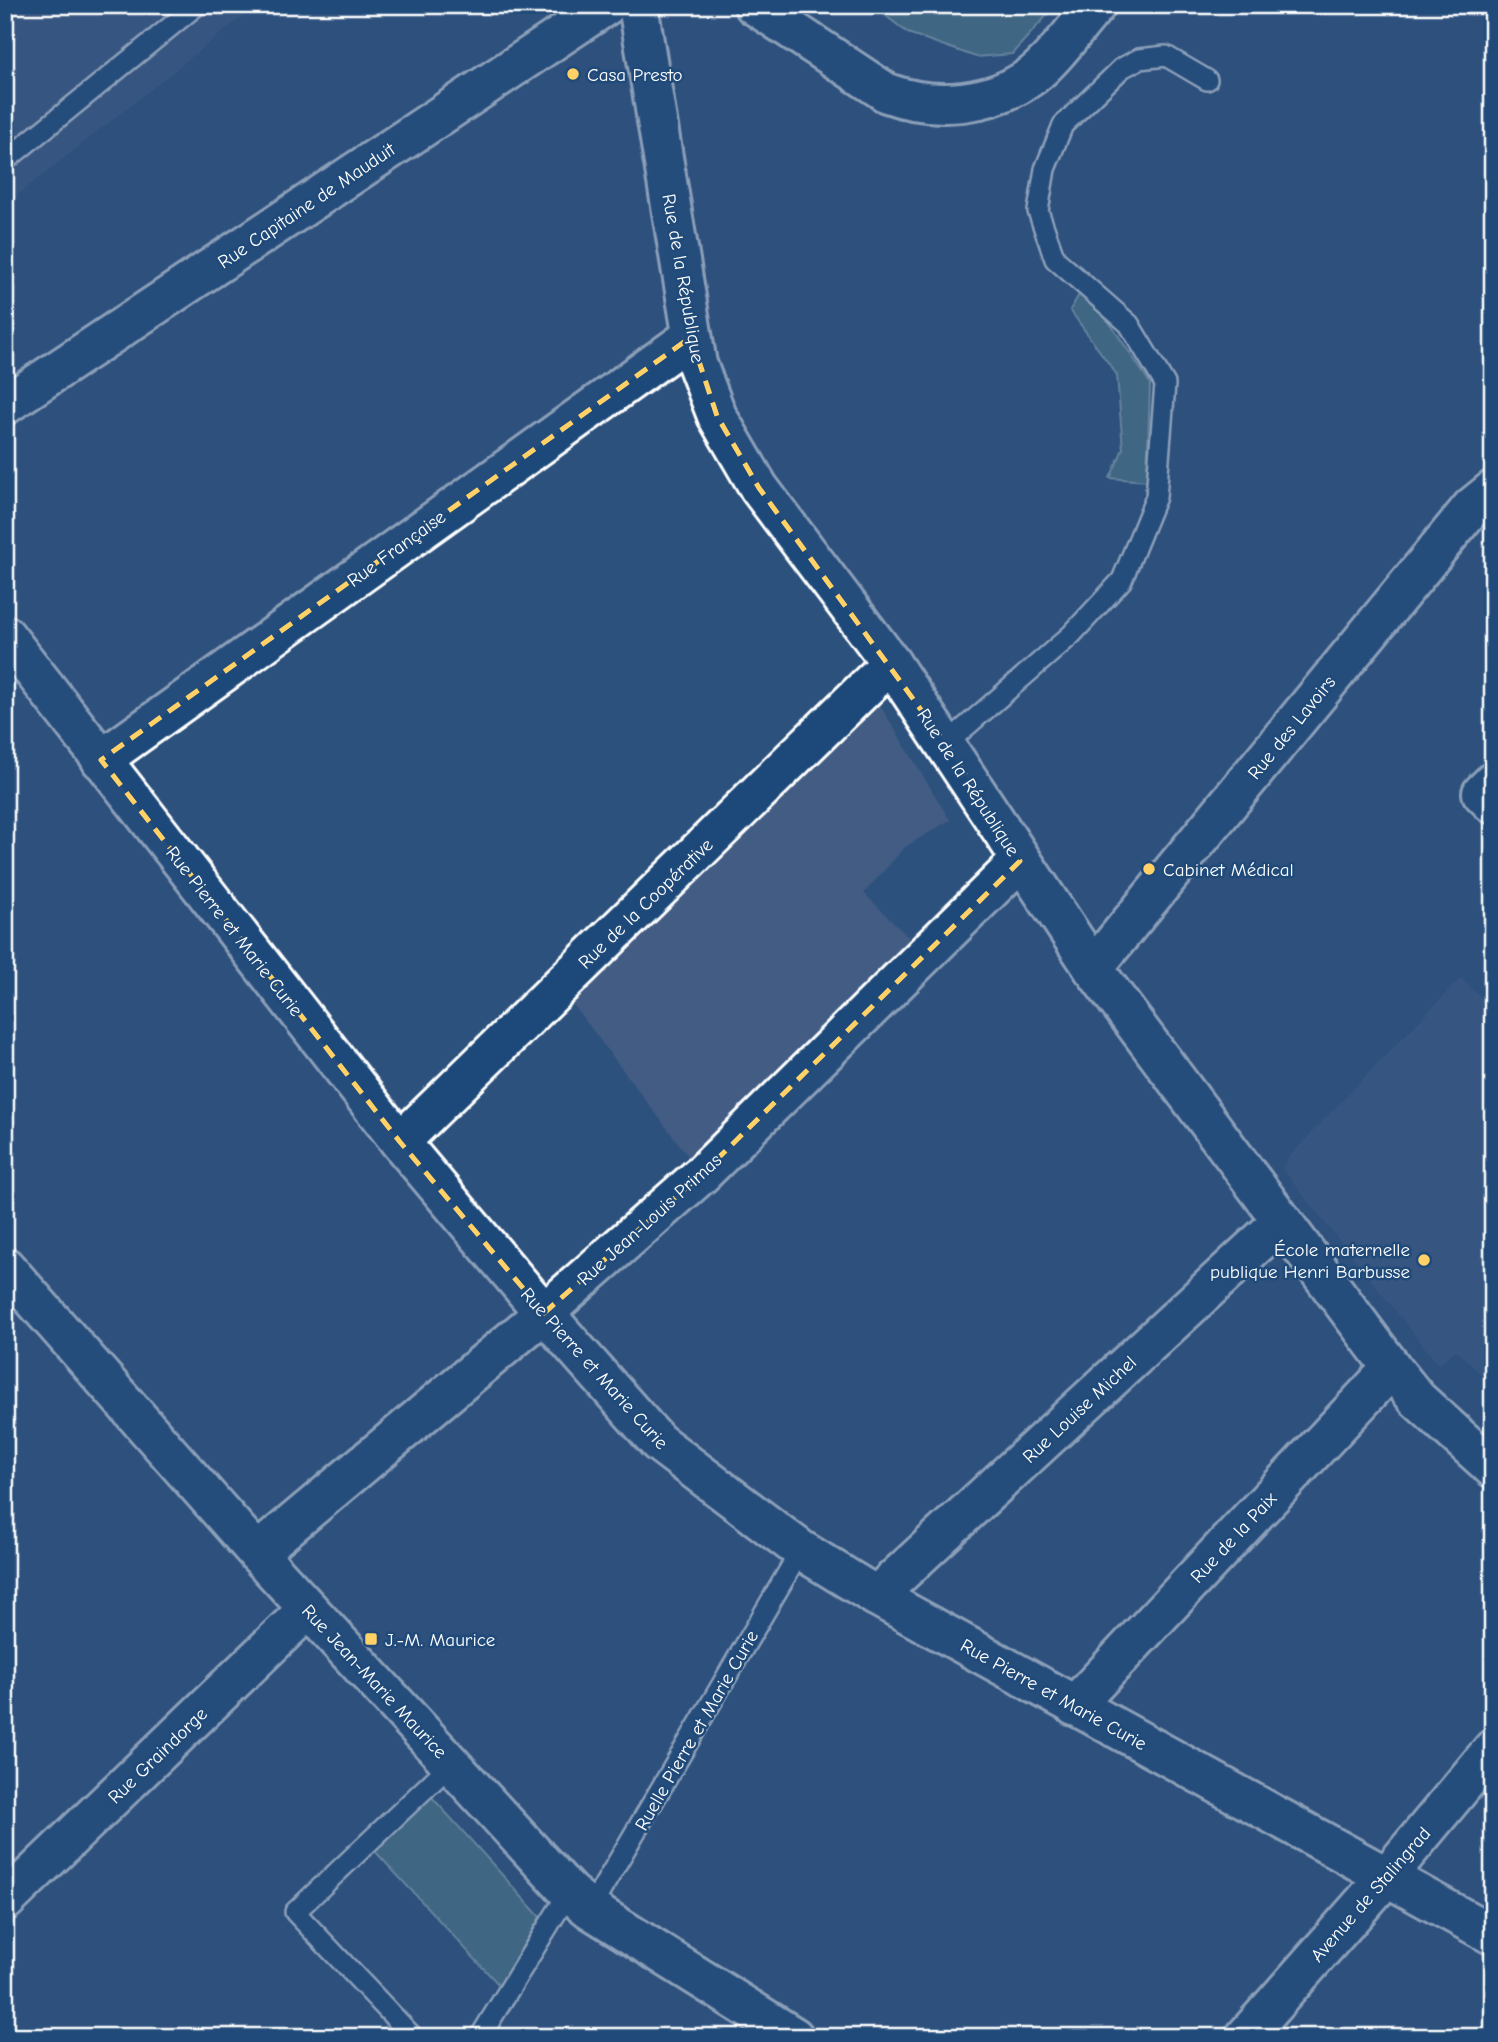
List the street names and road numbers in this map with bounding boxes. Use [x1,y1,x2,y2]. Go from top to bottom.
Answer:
street label: Rue Capitaine de Mauduit [214,138,400,273]
street label: Rue de la République [657,192,709,364]
street label: Rue Française [343,506,450,592]
street label: Rue des Lavoirs [1243,671,1340,784]
street label: Rue de la République [912,705,1024,860]
street label: Rue de la Coopérative [574,834,717,974]
street label: Rue Pierre et Marie Curie [161,842,307,1021]
street label: Rue Jean-Louis Primas [573,1149,726,1290]
street label: Rue Pierre et Marie Curie [516,1283,673,1454]
street label: Rue Louise Michel [1018,1352,1141,1468]
street label: Rue de la Paix [1186,1487,1282,1588]
street label: Rue Jean-Marie Maurice [297,1600,451,1763]
street label: Ruelle Pierre et Marie Curie [631,1627,763,1834]
street label: Rue Pierre et Marie Curie [957,1634,1150,1755]
street label: Rue Graindorge [104,1703,212,1808]
street label: Avenue de Stalingrad [1306,1823,1435,1967]

